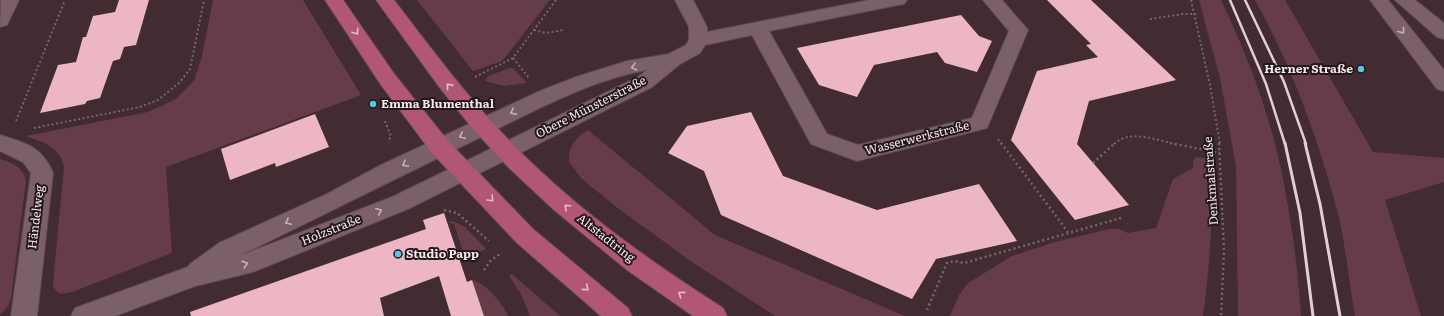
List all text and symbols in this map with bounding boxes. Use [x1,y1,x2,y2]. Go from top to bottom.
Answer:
one-way arrow [1397,27,1404,34]
one-way arrow [351,28,358,35]
place label: Herner Straße [1264,59,1353,77]
one-way arrow [631,62,637,70]
marker: Herner Straße [1356,64,1366,74]
street label: Obere Münsterstraße [532,70,649,142]
one-way arrow [447,83,454,91]
place label: Emma Blumenthal [381,94,495,112]
marker: Emma Blumenthal [368,99,378,109]
one-way arrow [509,107,517,115]
street label: Wasserwerkstraße [863,115,971,159]
one-way arrow [459,131,467,139]
street label: Denkmalstraße [1198,136,1222,226]
one-way arrow [401,159,409,167]
street label: Händelweg [22,183,48,250]
one-way arrow [486,194,494,202]
one-way arrow [564,204,572,211]
one-way arrow [374,208,382,216]
street label: Holzstraße [298,209,363,249]
street label: Altstadtring [574,209,640,266]
one-way arrow [285,217,293,225]
place label: Studio Papp [406,244,479,262]
marker: Studio Papp [393,249,403,259]
one-way arrow [241,260,248,269]
one-way arrow [581,284,588,291]
one-way arrow [678,292,685,299]

